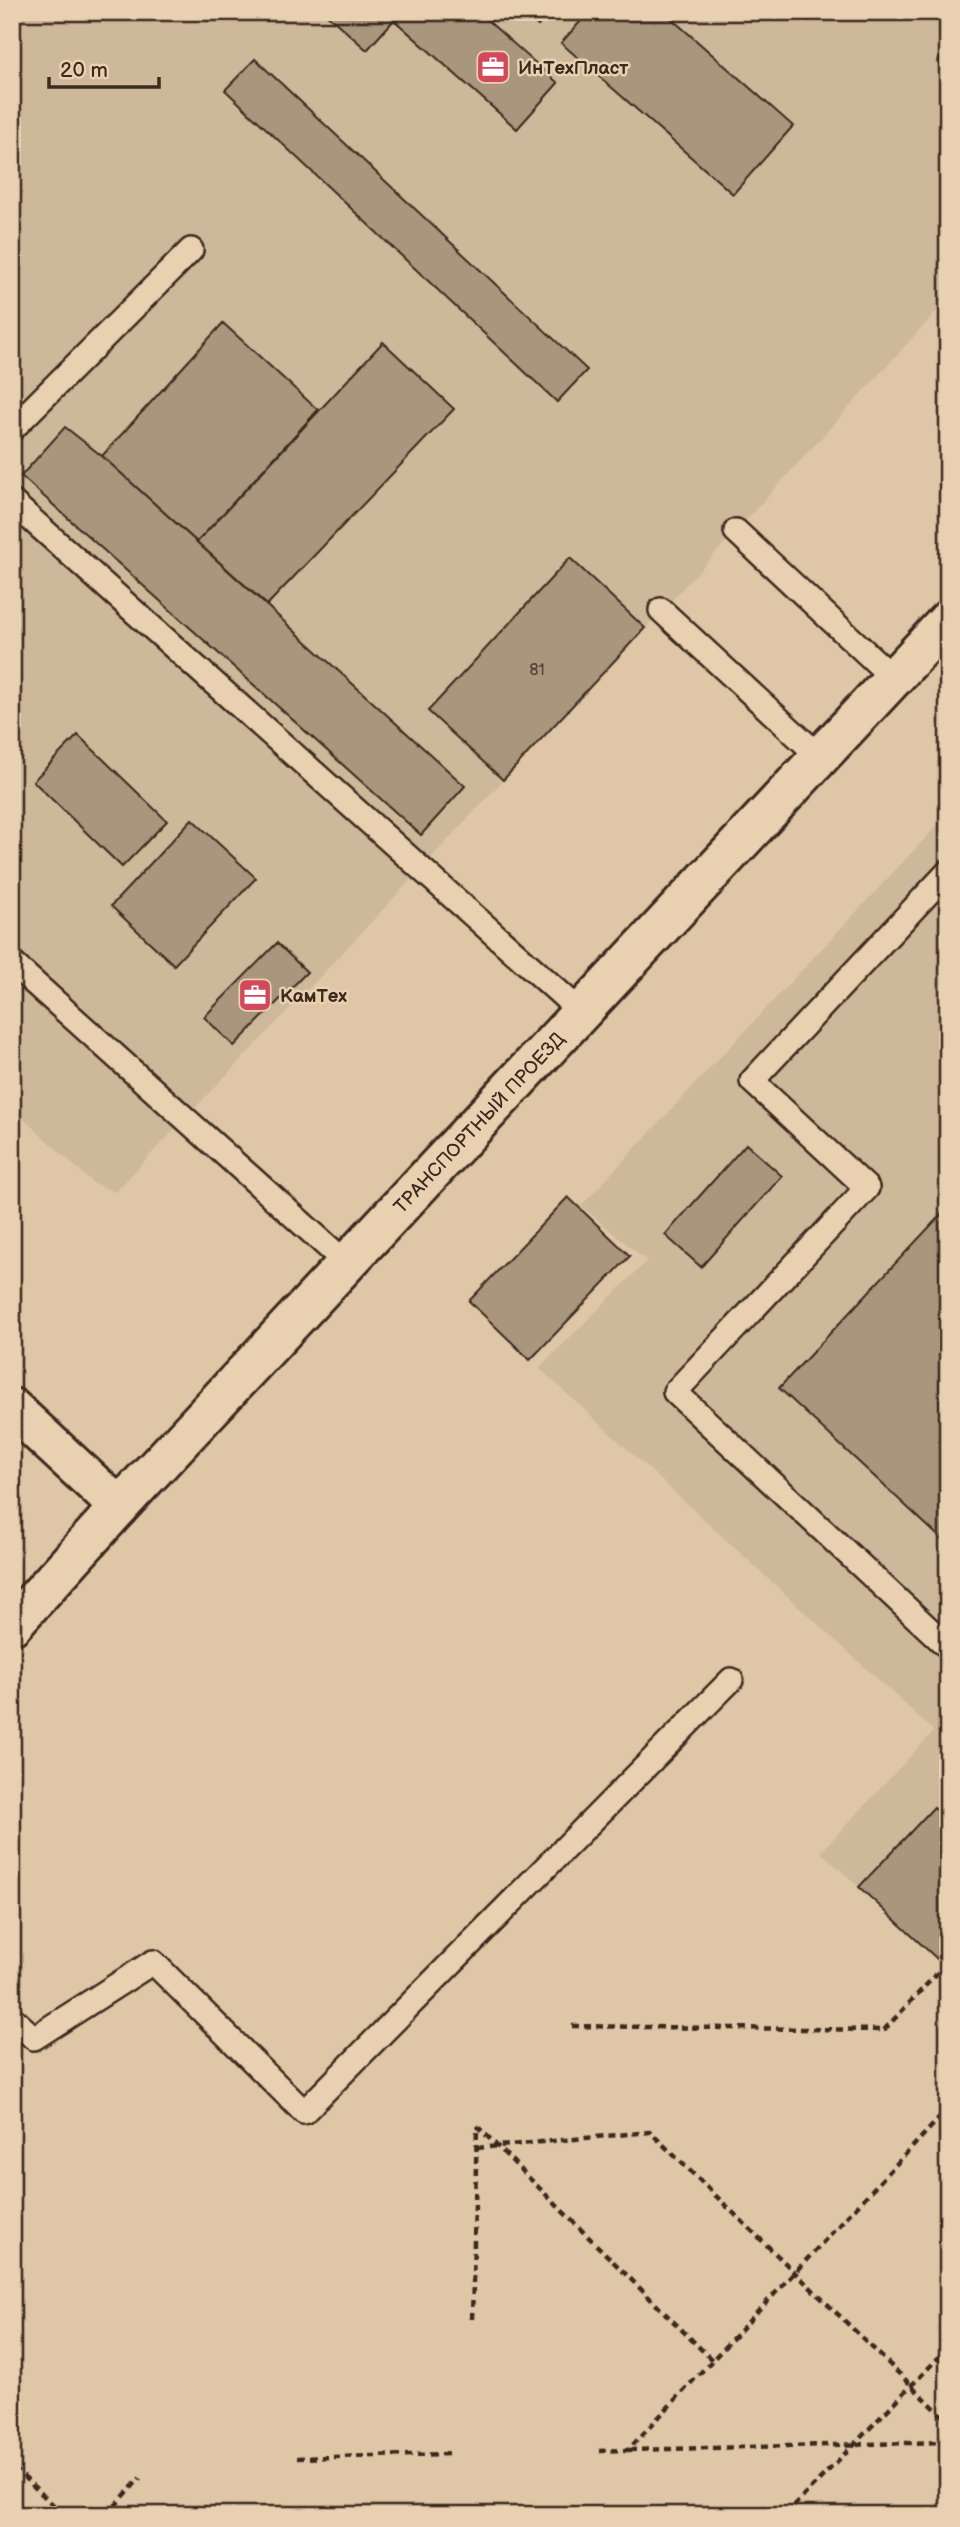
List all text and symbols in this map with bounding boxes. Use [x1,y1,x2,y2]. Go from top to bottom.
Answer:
scale bar [49,46,159,90]
office icon: ИнТехПласт [474,48,512,86]
place label: ИнТехПласт [518,57,628,80]
text: 20 m [60,58,108,83]
house number: 81 [529,661,545,680]
office icon: КамТех [236,976,274,1014]
place label: КамТех [280,985,347,1008]
street label: ТРАНСПОРТНЫЙ ПРОЕЗД [389,1028,570,1219]

